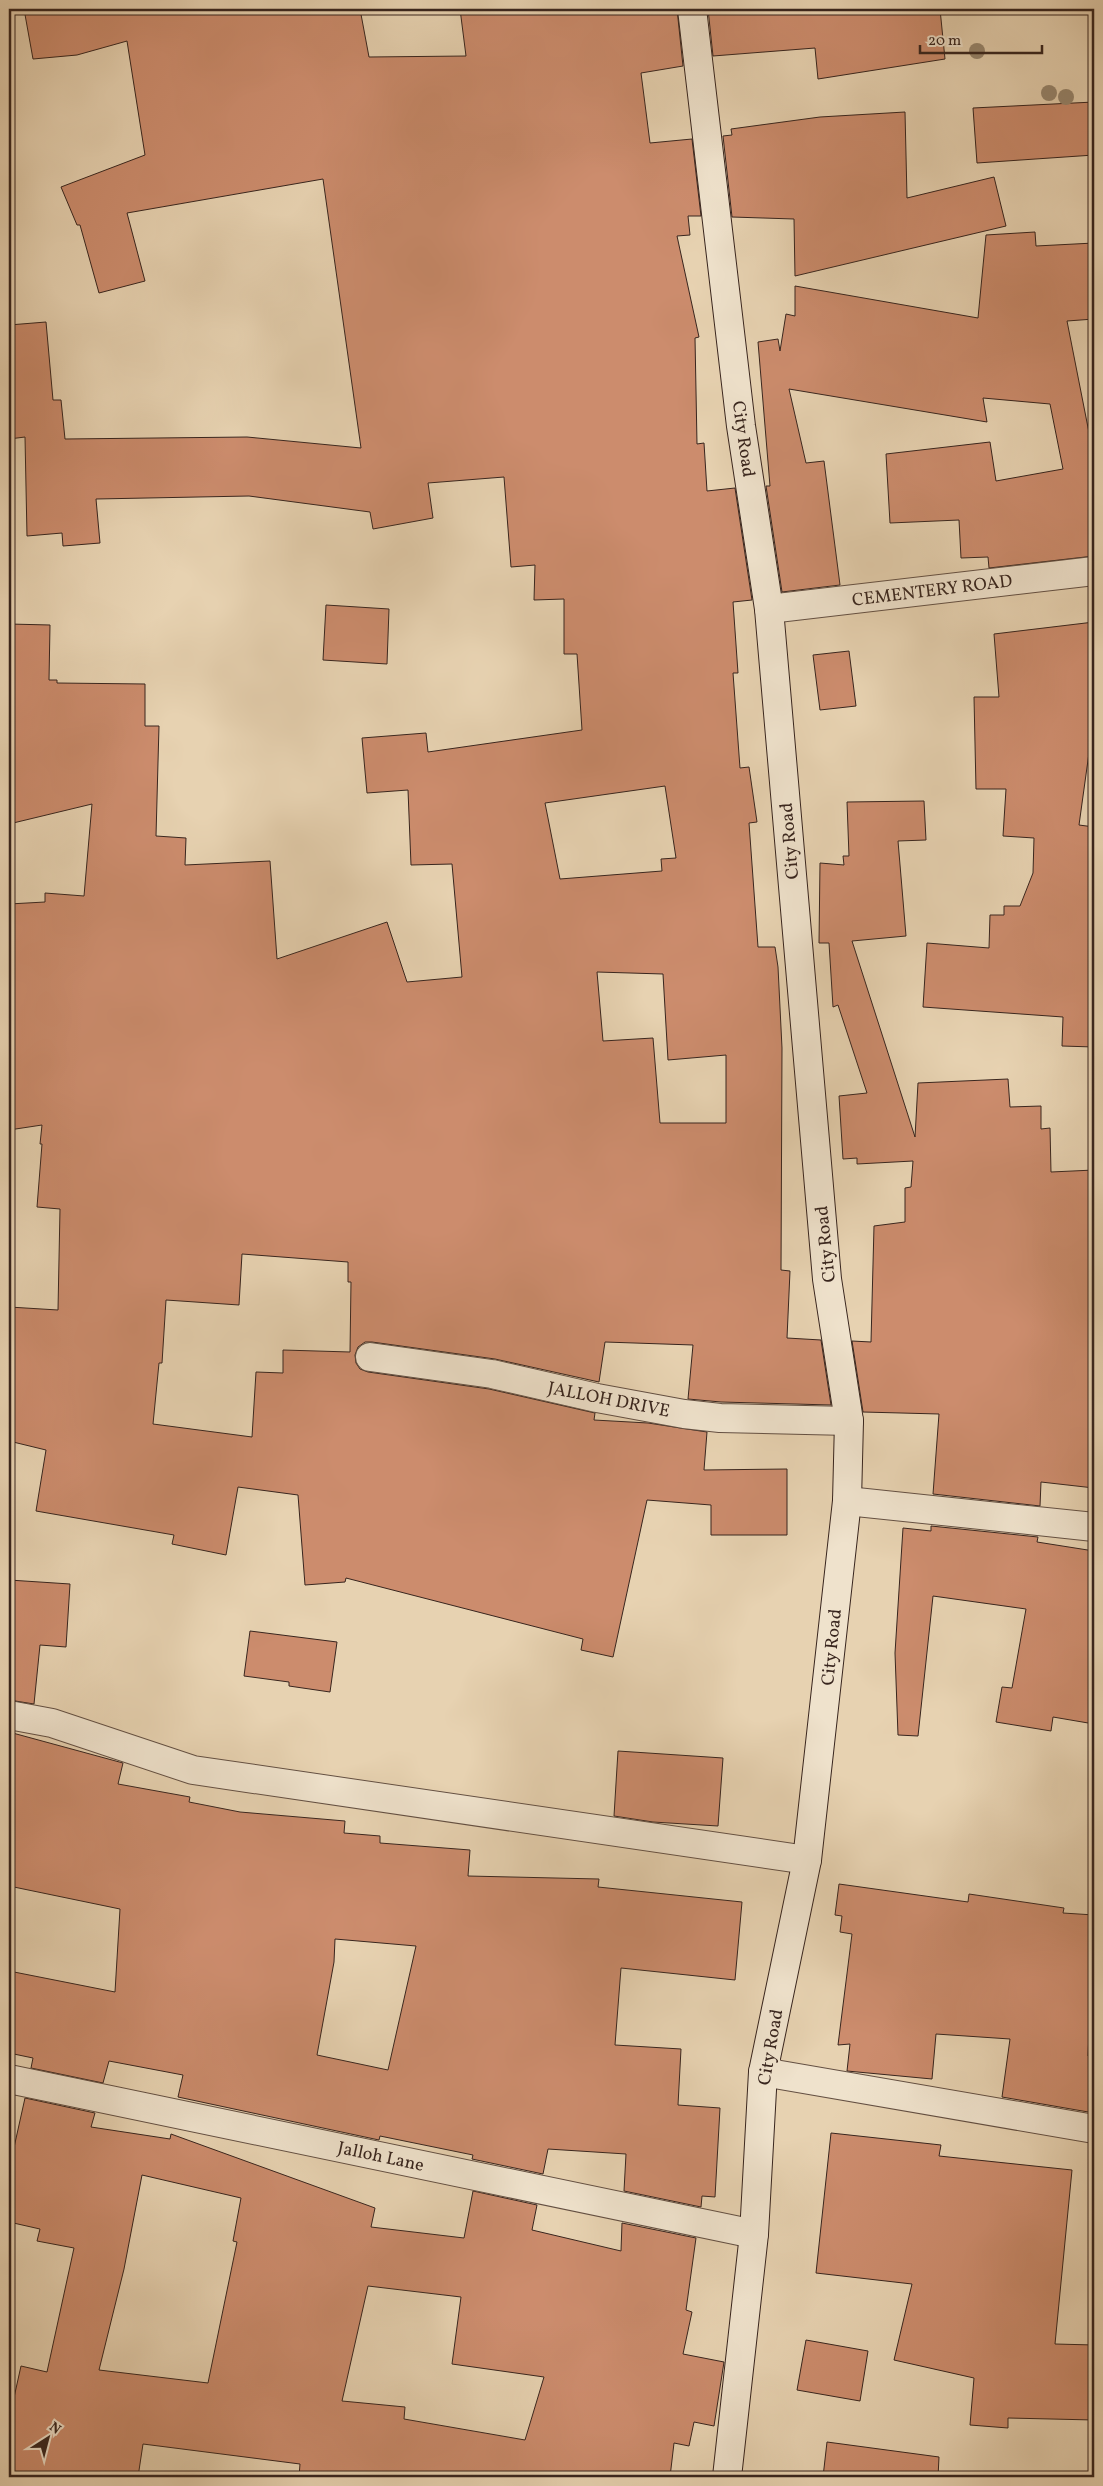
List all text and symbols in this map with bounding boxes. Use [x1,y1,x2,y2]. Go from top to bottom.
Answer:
scale bar [920,22,1043,54]
text: 20 m [928,31,961,52]
street label: City Road [725,399,760,479]
street label: CEMENTERY ROAD [851,569,1014,614]
street label: City Road [775,801,806,880]
street label: City Road [810,1204,843,1283]
street label: JALLOH DRIVE [545,1376,672,1425]
street label: City Road [816,1608,849,1687]
street label: City Road [752,2007,790,2087]
street label: Jalloh Lane [335,2136,426,2179]
north arrow [22,2414,72,2464]
text: N [45,2418,64,2439]

